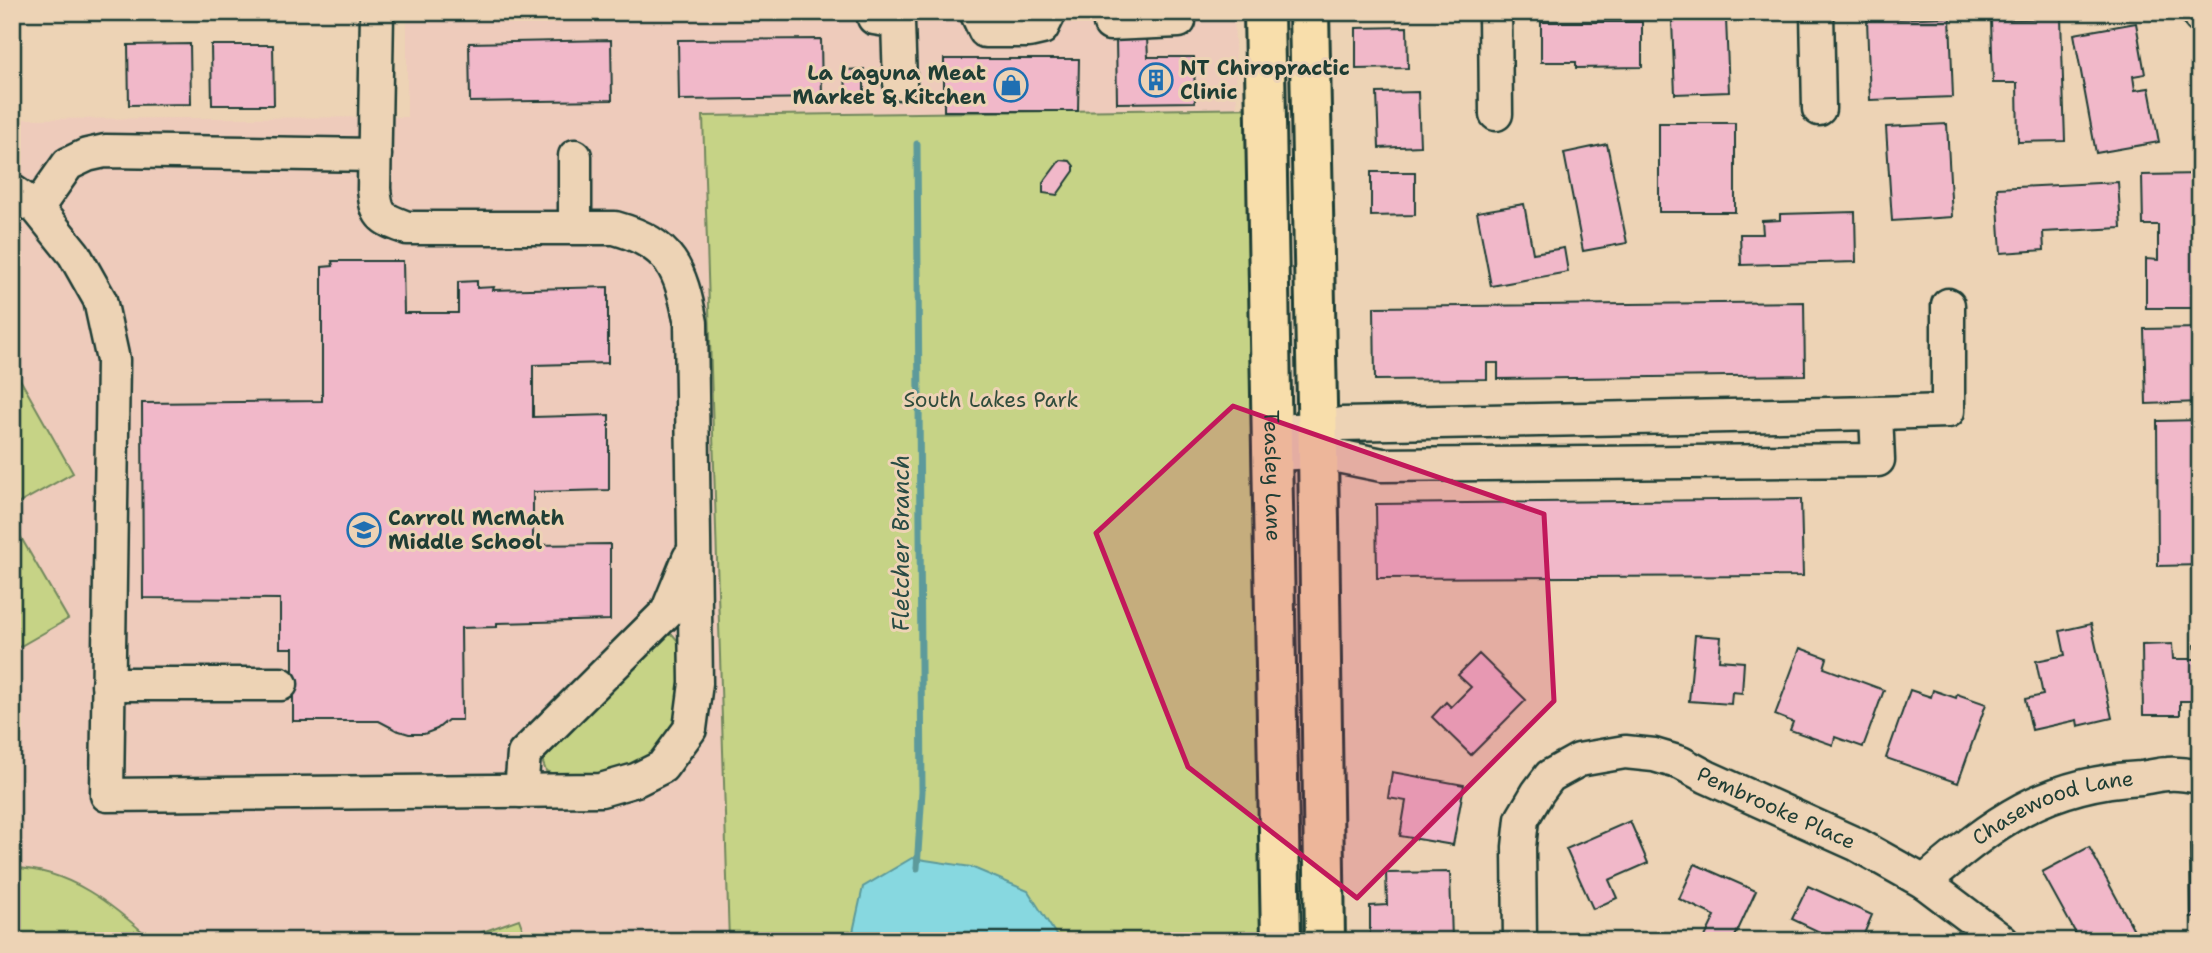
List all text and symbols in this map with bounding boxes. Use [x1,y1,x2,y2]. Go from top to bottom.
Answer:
place label: NT Chiropractic Clinic [1180,54,1350,106]
place label: La Laguna Meat Market & Kitchen [793,59,986,111]
building icon: NT Chiropractic Clinic [1137,61,1175,99]
shop icon: La Laguna Meat Market & Kitchen [992,66,1030,104]
park label: South Lakes Park [903,386,1079,414]
street label: Teasley Lane [1257,410,1288,542]
water label: Fletcher Branch [886,455,916,631]
place label: Carroll McMath Middle School [388,504,565,556]
school or university icon: Carroll McMath Middle School [345,511,383,549]
street label: Pembrooke Place [1692,760,1860,856]
street label: Chasewood Lane [1966,764,2135,852]

